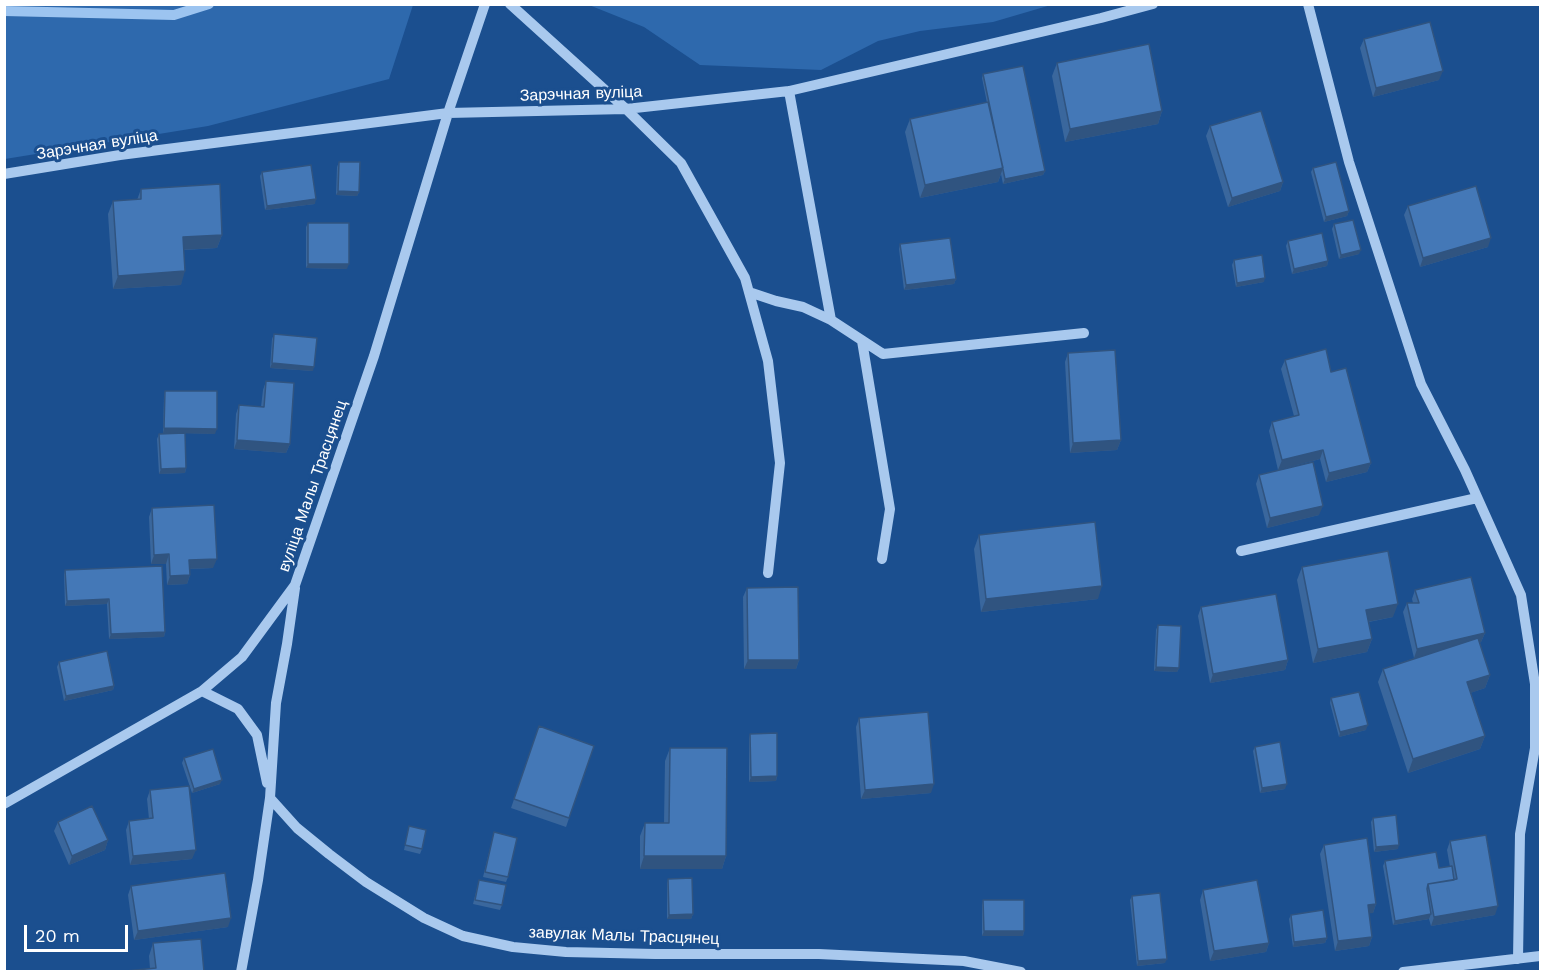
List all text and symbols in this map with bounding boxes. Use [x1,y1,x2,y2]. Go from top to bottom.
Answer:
street label: Зарэчная вуліца [519,82,643,106]
street label: Зарэчная вуліца [35,126,159,164]
street label: вуліца Малы Трасцянец [275,398,351,574]
scale bar [27,913,130,951]
street label: завулак Малы Трасцянец [528,923,720,949]
text: 20 m [35,925,80,946]

